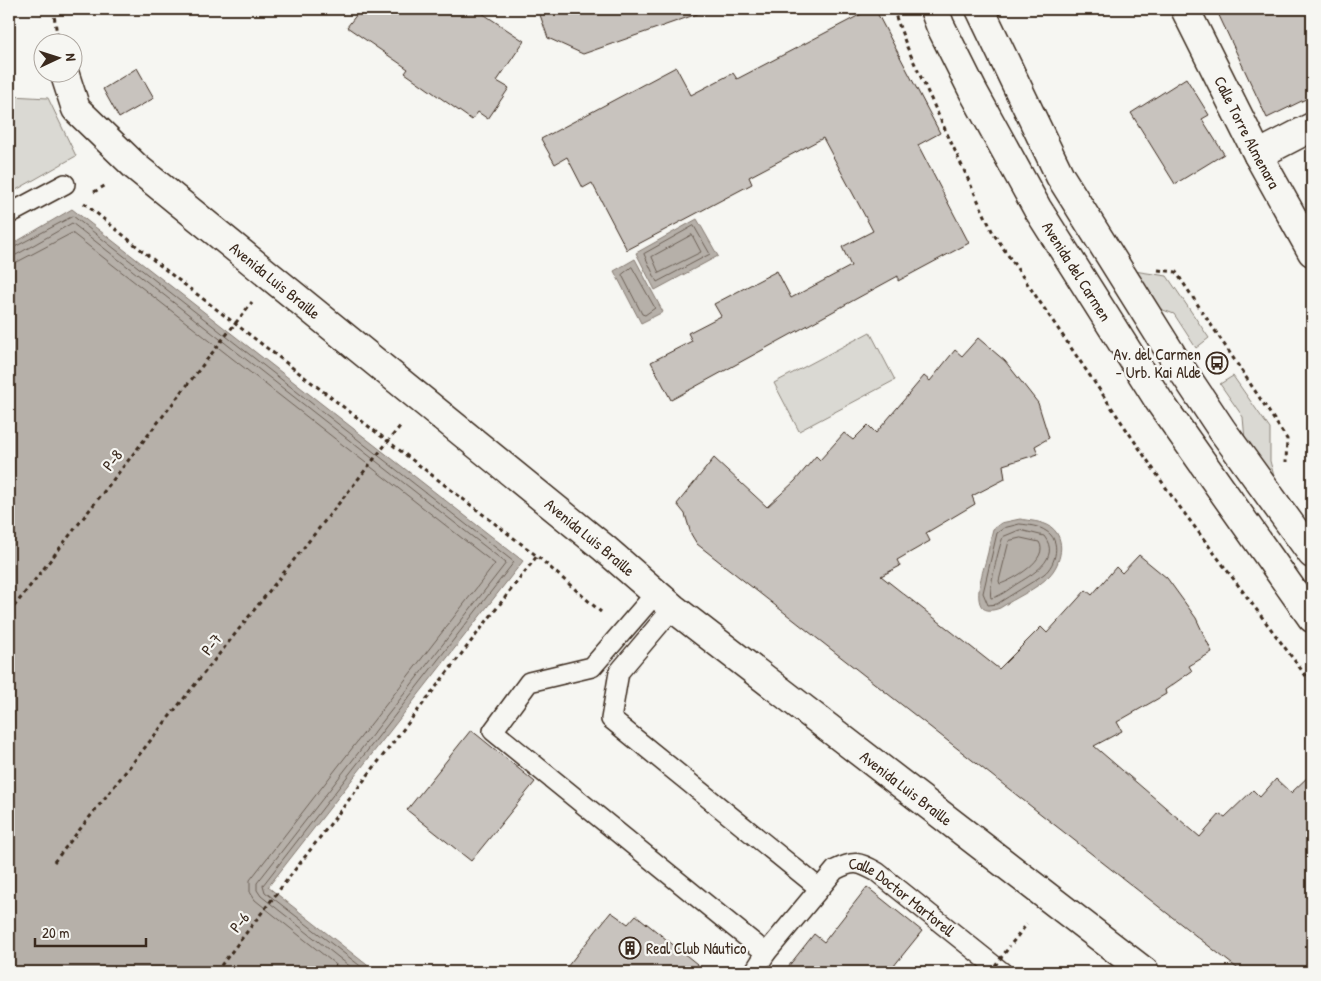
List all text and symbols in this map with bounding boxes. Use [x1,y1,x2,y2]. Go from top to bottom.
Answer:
north arrow [32,32,82,82]
text: N [62,53,81,62]
street label: Calle Torre Almenara [1209,72,1285,192]
street label: Avenida del Carmen [1037,217,1117,325]
street label: Avenida Luis Braille [225,237,326,324]
place label: Av. del Carmen - Urb. Kai Alde [1113,343,1202,383]
bus stop icon: Av. del Carmen - Urb. Kai Alde [1205,351,1229,375]
street label: P-8 [97,445,127,475]
street label: Avenida Luis Braille [540,493,640,581]
street label: P-7 [196,628,227,659]
street label: Avenida Luis Braille [856,745,958,831]
street label: Calle Doctor Martorell [848,852,960,941]
street label: P-6 [224,907,254,937]
scale bar [35,916,146,948]
text: 20 m [42,922,69,943]
building icon: Real Club Náutico [618,936,642,960]
place label: Real Club Náutico [646,937,747,959]

